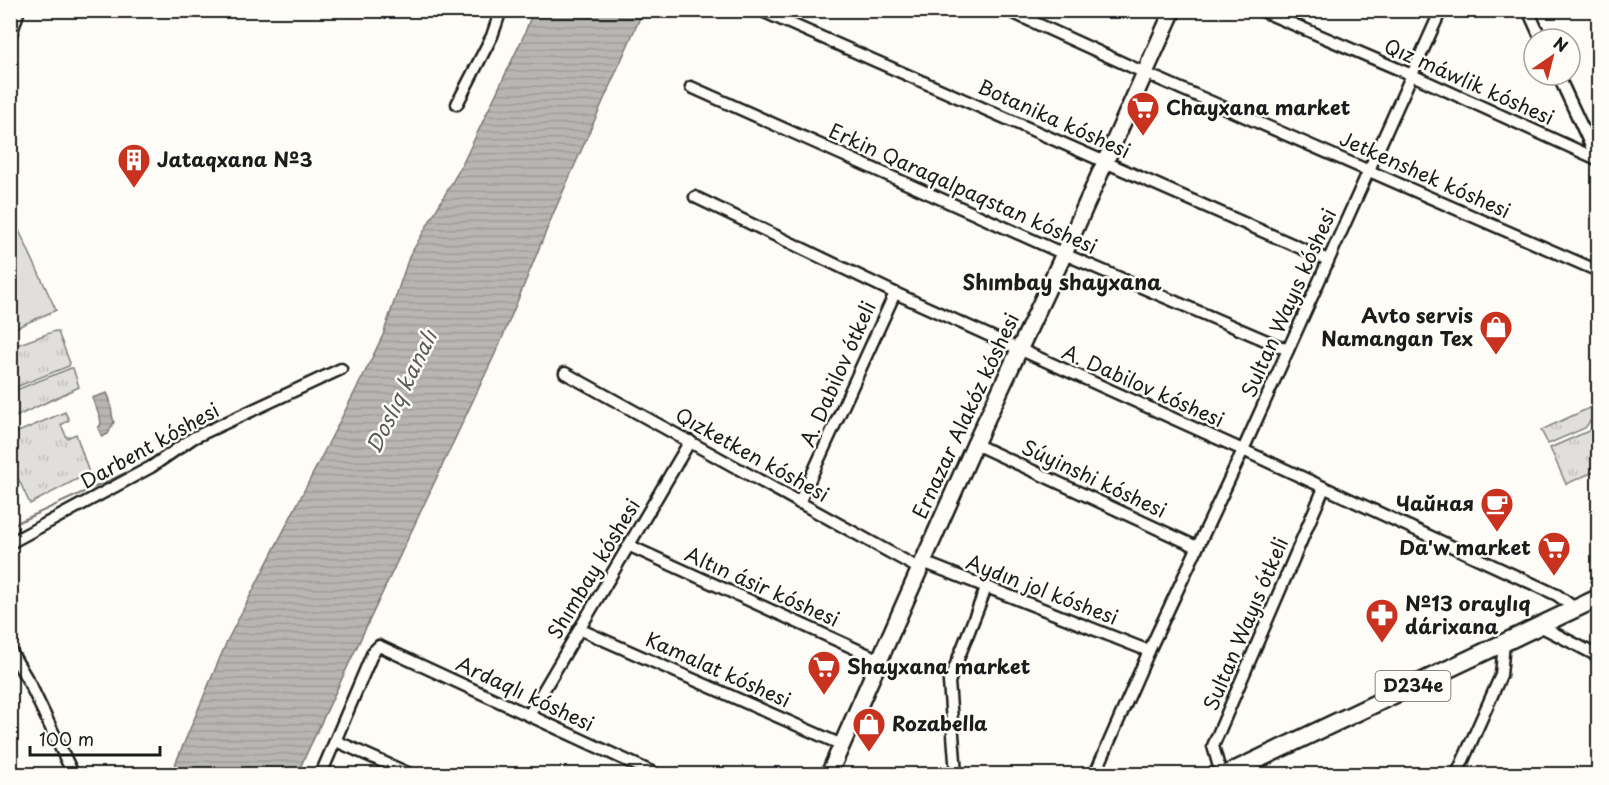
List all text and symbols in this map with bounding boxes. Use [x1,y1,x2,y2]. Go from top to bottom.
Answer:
north arrow [1522,27,1582,87]
street label: Qız máwlik kóshesi [1380,30,1559,132]
text: N [1549,30,1573,57]
street label: Botanika kóshesi [973,71,1135,165]
supermarket icon: Chayxana market [1125,90,1161,137]
place label: Chayxana market [1166,92,1351,122]
street label: Erkin Qaraqalpaqstan kóshesi [824,115,1102,261]
street label: Jetkenshek kóshesi [1335,123,1516,225]
building icon: Jataqxana №3 [116,142,152,189]
place label: Jataqxana №3 [157,144,313,174]
street label: Sultan Wayıs kóshesi [1233,203,1343,402]
district label: Shımbay shayxana [962,265,1162,297]
street label: A. Dabilov ótkeli [792,296,883,451]
place label: Avto servis Namangan Tex [1321,300,1473,353]
street label: Ernazar Alakóz kóshesi [904,308,1026,524]
shop icon: Avto servis Namangan Tex [1478,309,1514,356]
water label: Doslıq kanalı [357,323,444,458]
street label: A. Dabilov kóshesi [1058,336,1229,434]
street label: Darbent kóshesi [75,395,224,496]
street label: Qızketken kóshesi [670,399,835,509]
street label: Súyinshi kóshesi [1017,431,1172,525]
cafe icon: Чайная [1479,486,1515,533]
place label: Чайная [1396,488,1474,518]
street label: Shımbay kóshesi [539,493,647,644]
supermarket icon: Da'w market [1536,530,1572,577]
street label: Sultan Wayıs ótkeli [1195,532,1295,715]
place label: Da'w market [1399,532,1531,562]
street label: Altın ásir kóshesi [680,539,844,634]
street label: Aydın jol kóshesi [962,546,1123,632]
place label: №13 oraylıq dárixana [1405,588,1530,641]
pharmacy icon: №13 oraylıq dárixana [1364,597,1400,644]
street label: Kamalat kóshesi [641,624,796,714]
street label: Ardaqlı kóshesi [451,648,599,738]
supermarket icon: Shayxana market [806,649,842,696]
place label: Shayxana market [847,651,1031,681]
road number: D234e [1376,671,1450,701]
shop icon: Rozabella [851,706,887,753]
place label: Rozabella [892,708,988,738]
scale bar [30,719,160,757]
text: 100 m [39,725,94,752]

